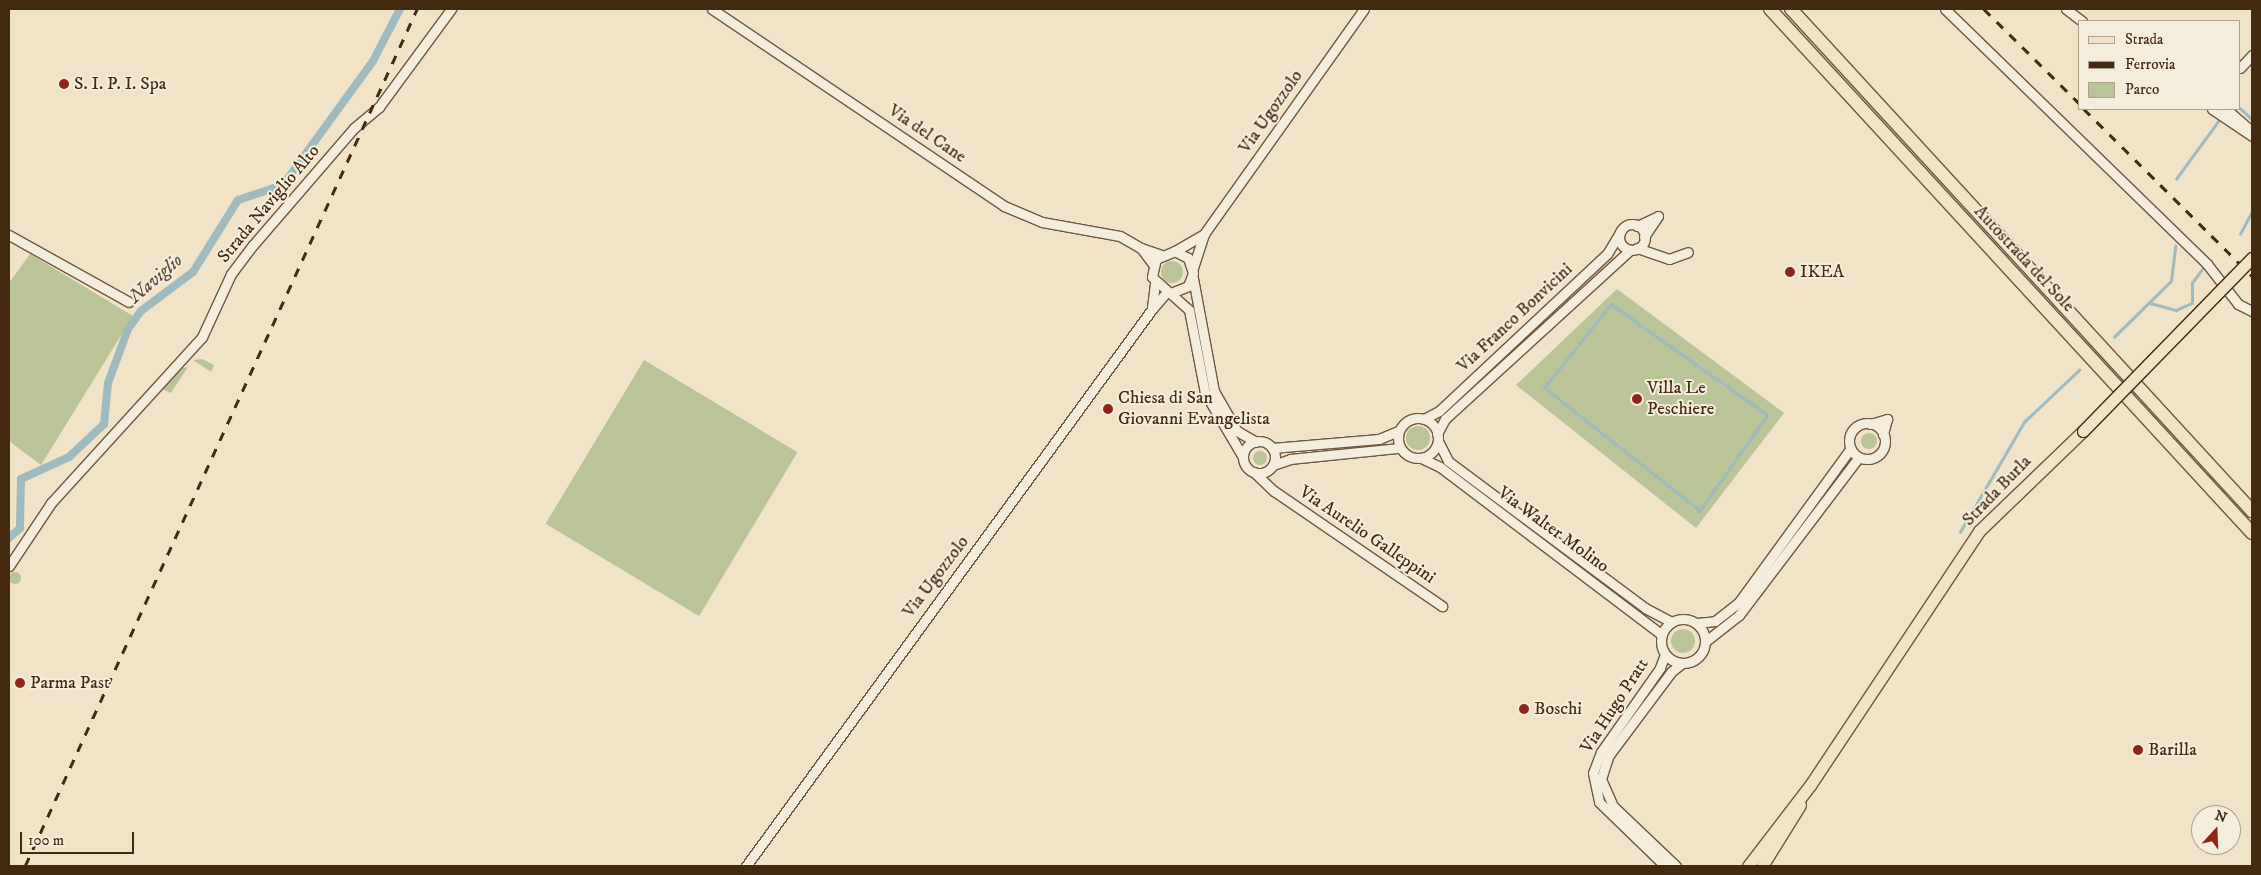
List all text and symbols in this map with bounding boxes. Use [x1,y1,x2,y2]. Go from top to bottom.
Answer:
legend [2078,20,2241,110]
text: Strada [2125,30,2163,49]
text: Ferrovia [2125,55,2175,74]
street label: Via Ugozzolo [1234,66,1308,158]
place label: S. I. P. I. Spa [74,73,166,95]
marker: S. I. P. I. Spa [58,78,70,90]
text: Parco [2125,80,2159,99]
street label: Via del Cane [884,100,970,168]
street label: Strada Naviglio Alto [213,141,325,267]
street label: Autostrada del Sole [1969,201,2079,317]
water label: Naviglio [124,249,188,309]
street label: Via Franco Bonvicini [1453,259,1577,377]
place label: IKEA [1800,261,1844,283]
marker: IKEA [1784,266,1796,278]
place label: Villa Le Peschiere [1647,378,1714,420]
place label: Chiesa di San Giovanni Evangelista [1118,388,1270,430]
marker: Villa Le Peschiere [1631,393,1643,405]
marker: Chiesa di San Giovanni Evangelista [1102,403,1114,415]
street label: Strada Burla [1958,451,2036,531]
street label: Via Aurelio Galleppini [1295,481,1439,589]
street label: Via Walter Molino [1493,482,1613,578]
street label: Via Ugozzolo [898,532,974,622]
street label: Via Hugo Pratt [1576,655,1654,757]
place label: Parma Past [30,672,110,694]
marker: Parma Past [14,677,26,689]
place label: Boschi [1534,698,1582,720]
marker: Boschi [1518,703,1530,715]
place label: Barilla [2148,739,2197,761]
marker: Barilla [2132,744,2144,756]
north arrow [2191,805,2241,855]
text: N [2212,806,2229,827]
scale bar [22,822,136,854]
text: 100 m [28,831,64,850]

